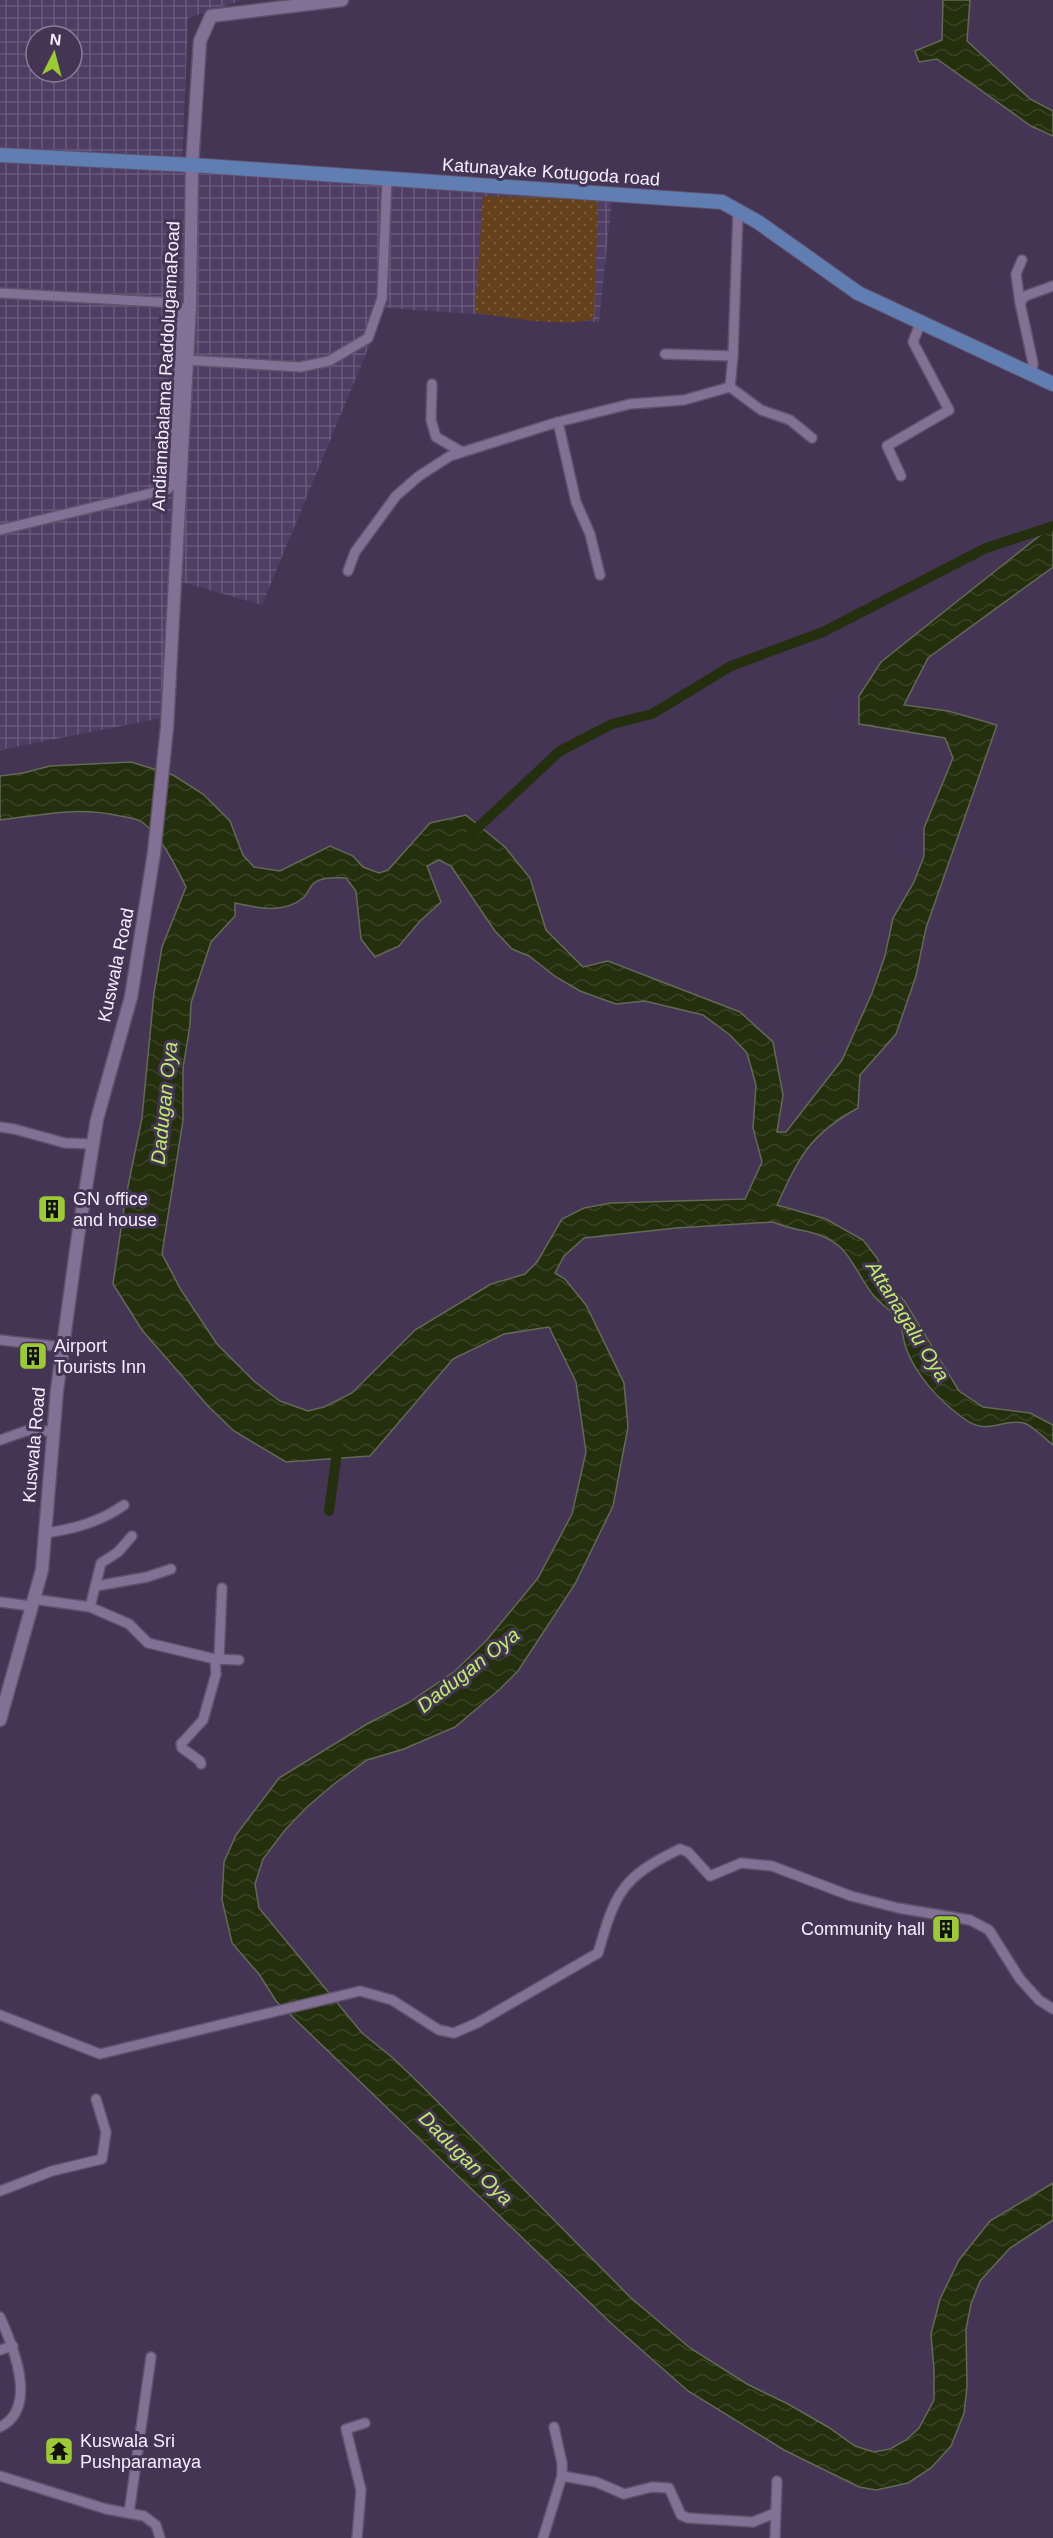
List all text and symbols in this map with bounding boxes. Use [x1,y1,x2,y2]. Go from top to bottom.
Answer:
north arrow [24,24,84,84]
text: N [49,31,62,49]
street label: Katunayake Kotugoda road [441,154,661,190]
street label: Andiamabalama RaddolugamaRoad [148,221,184,511]
street label: Kuswala Road [94,906,138,1024]
water label: Dadugan Oya [147,1040,181,1166]
place label: GN office and house [73,1189,157,1230]
building icon: GN office and house [36,1193,68,1225]
water label: Attanagalu Oya [862,1256,954,1385]
place label: Airport Tourists Inn [54,1336,146,1377]
building icon: Airport Tourists Inn [17,1340,49,1372]
street label: Kuswala Road [19,1386,49,1504]
water label: Dadugan Oya [413,1623,523,1717]
building icon: Community hall [930,1913,962,1945]
place label: Community hall [801,1919,925,1939]
water label: Dadugan Oya [415,2107,517,2209]
place label: Kuswala Sri Pushparamaya [80,2431,202,2472]
temple icon: Kuswala Sri Pushparamaya [43,2435,75,2467]

